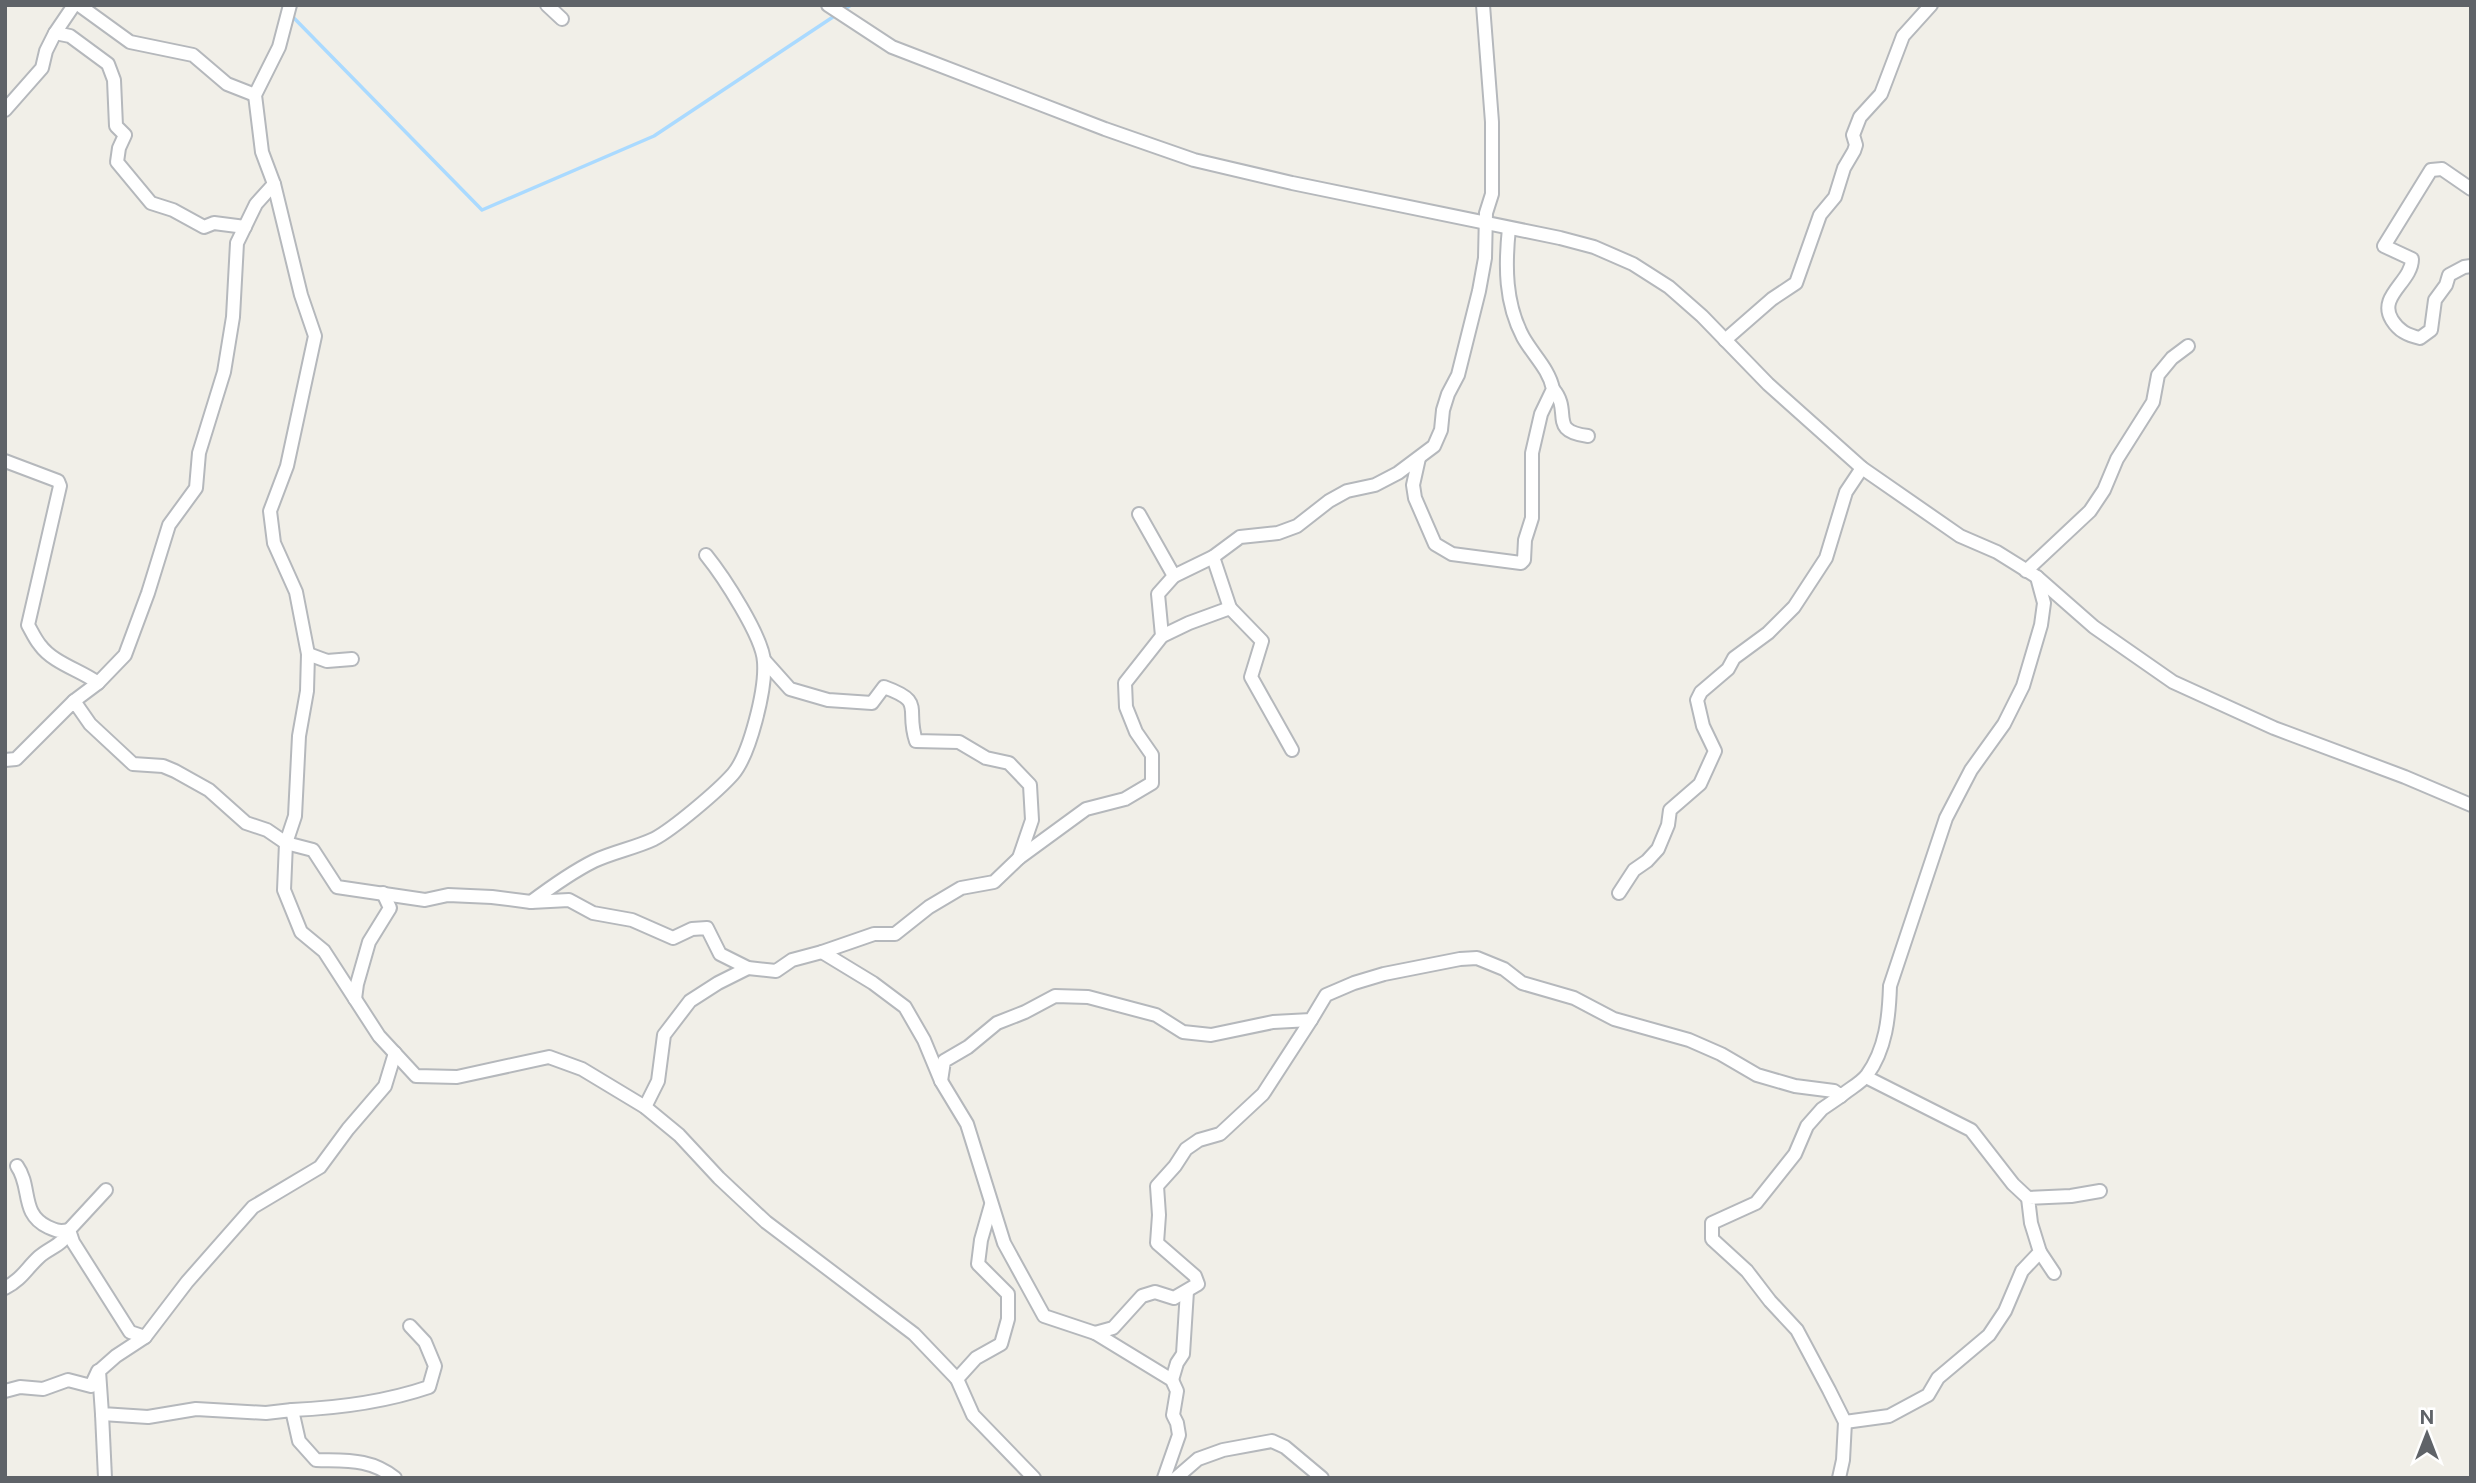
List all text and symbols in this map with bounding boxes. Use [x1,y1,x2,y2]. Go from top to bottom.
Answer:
north arrow [2392,1399,2462,1469]
text: N [2420,1406,2434,1428]

